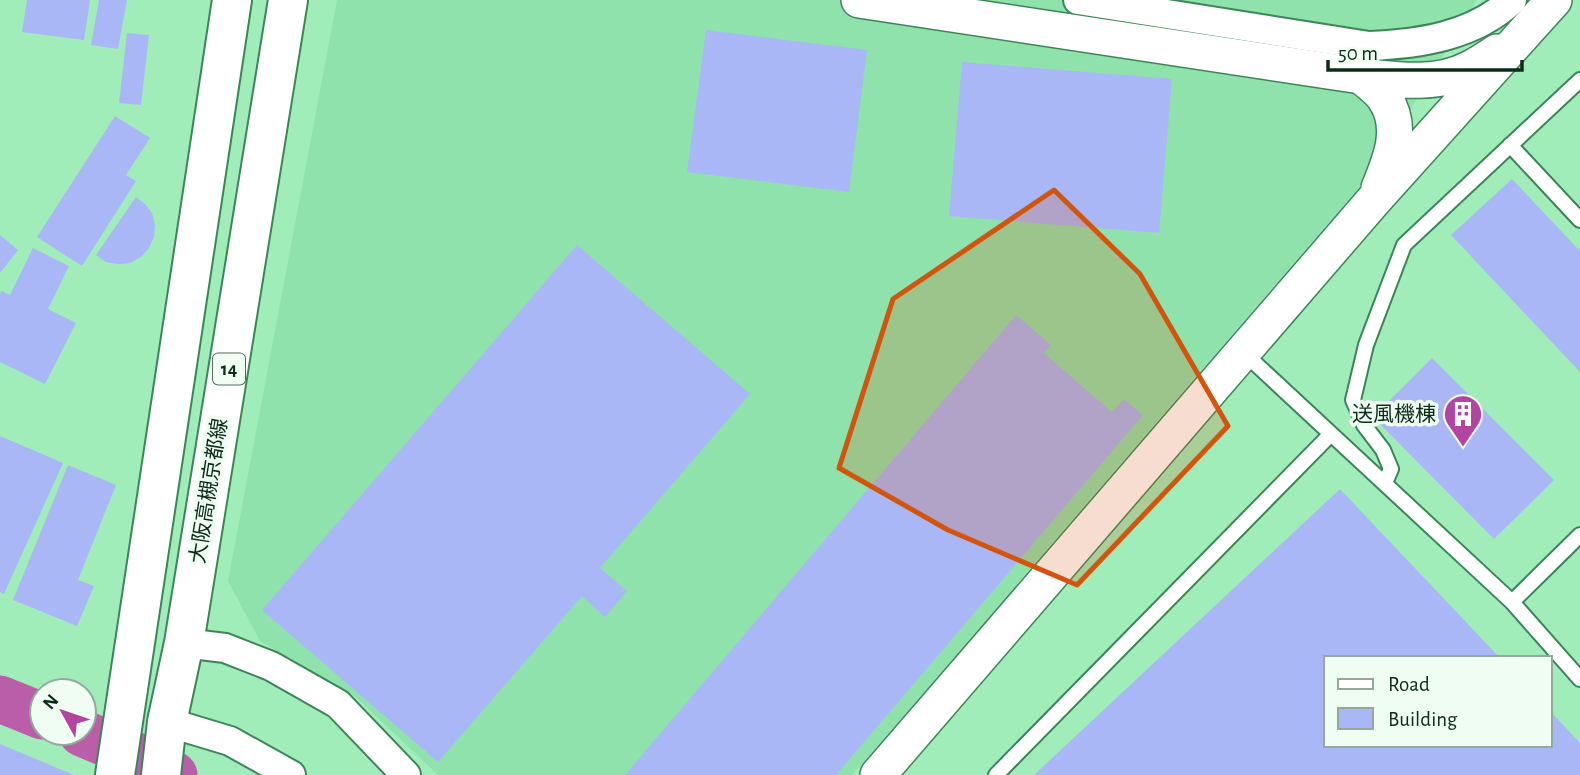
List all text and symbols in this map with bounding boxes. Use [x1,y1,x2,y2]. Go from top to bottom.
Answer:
scale bar [1328,28,1522,72]
text: 50 m [1338,43,1378,64]
road number: 14 [213,354,245,384]
building icon: 送風機棟 [1442,393,1484,448]
place label: 送風機棟 [1352,403,1436,425]
street label: 大阪高槻京都線 [186,417,231,565]
legend [1324,656,1552,747]
text: Road [1388,674,1430,695]
north arrow [28,677,98,747]
text: N [40,691,63,713]
text: Building [1388,709,1458,730]

